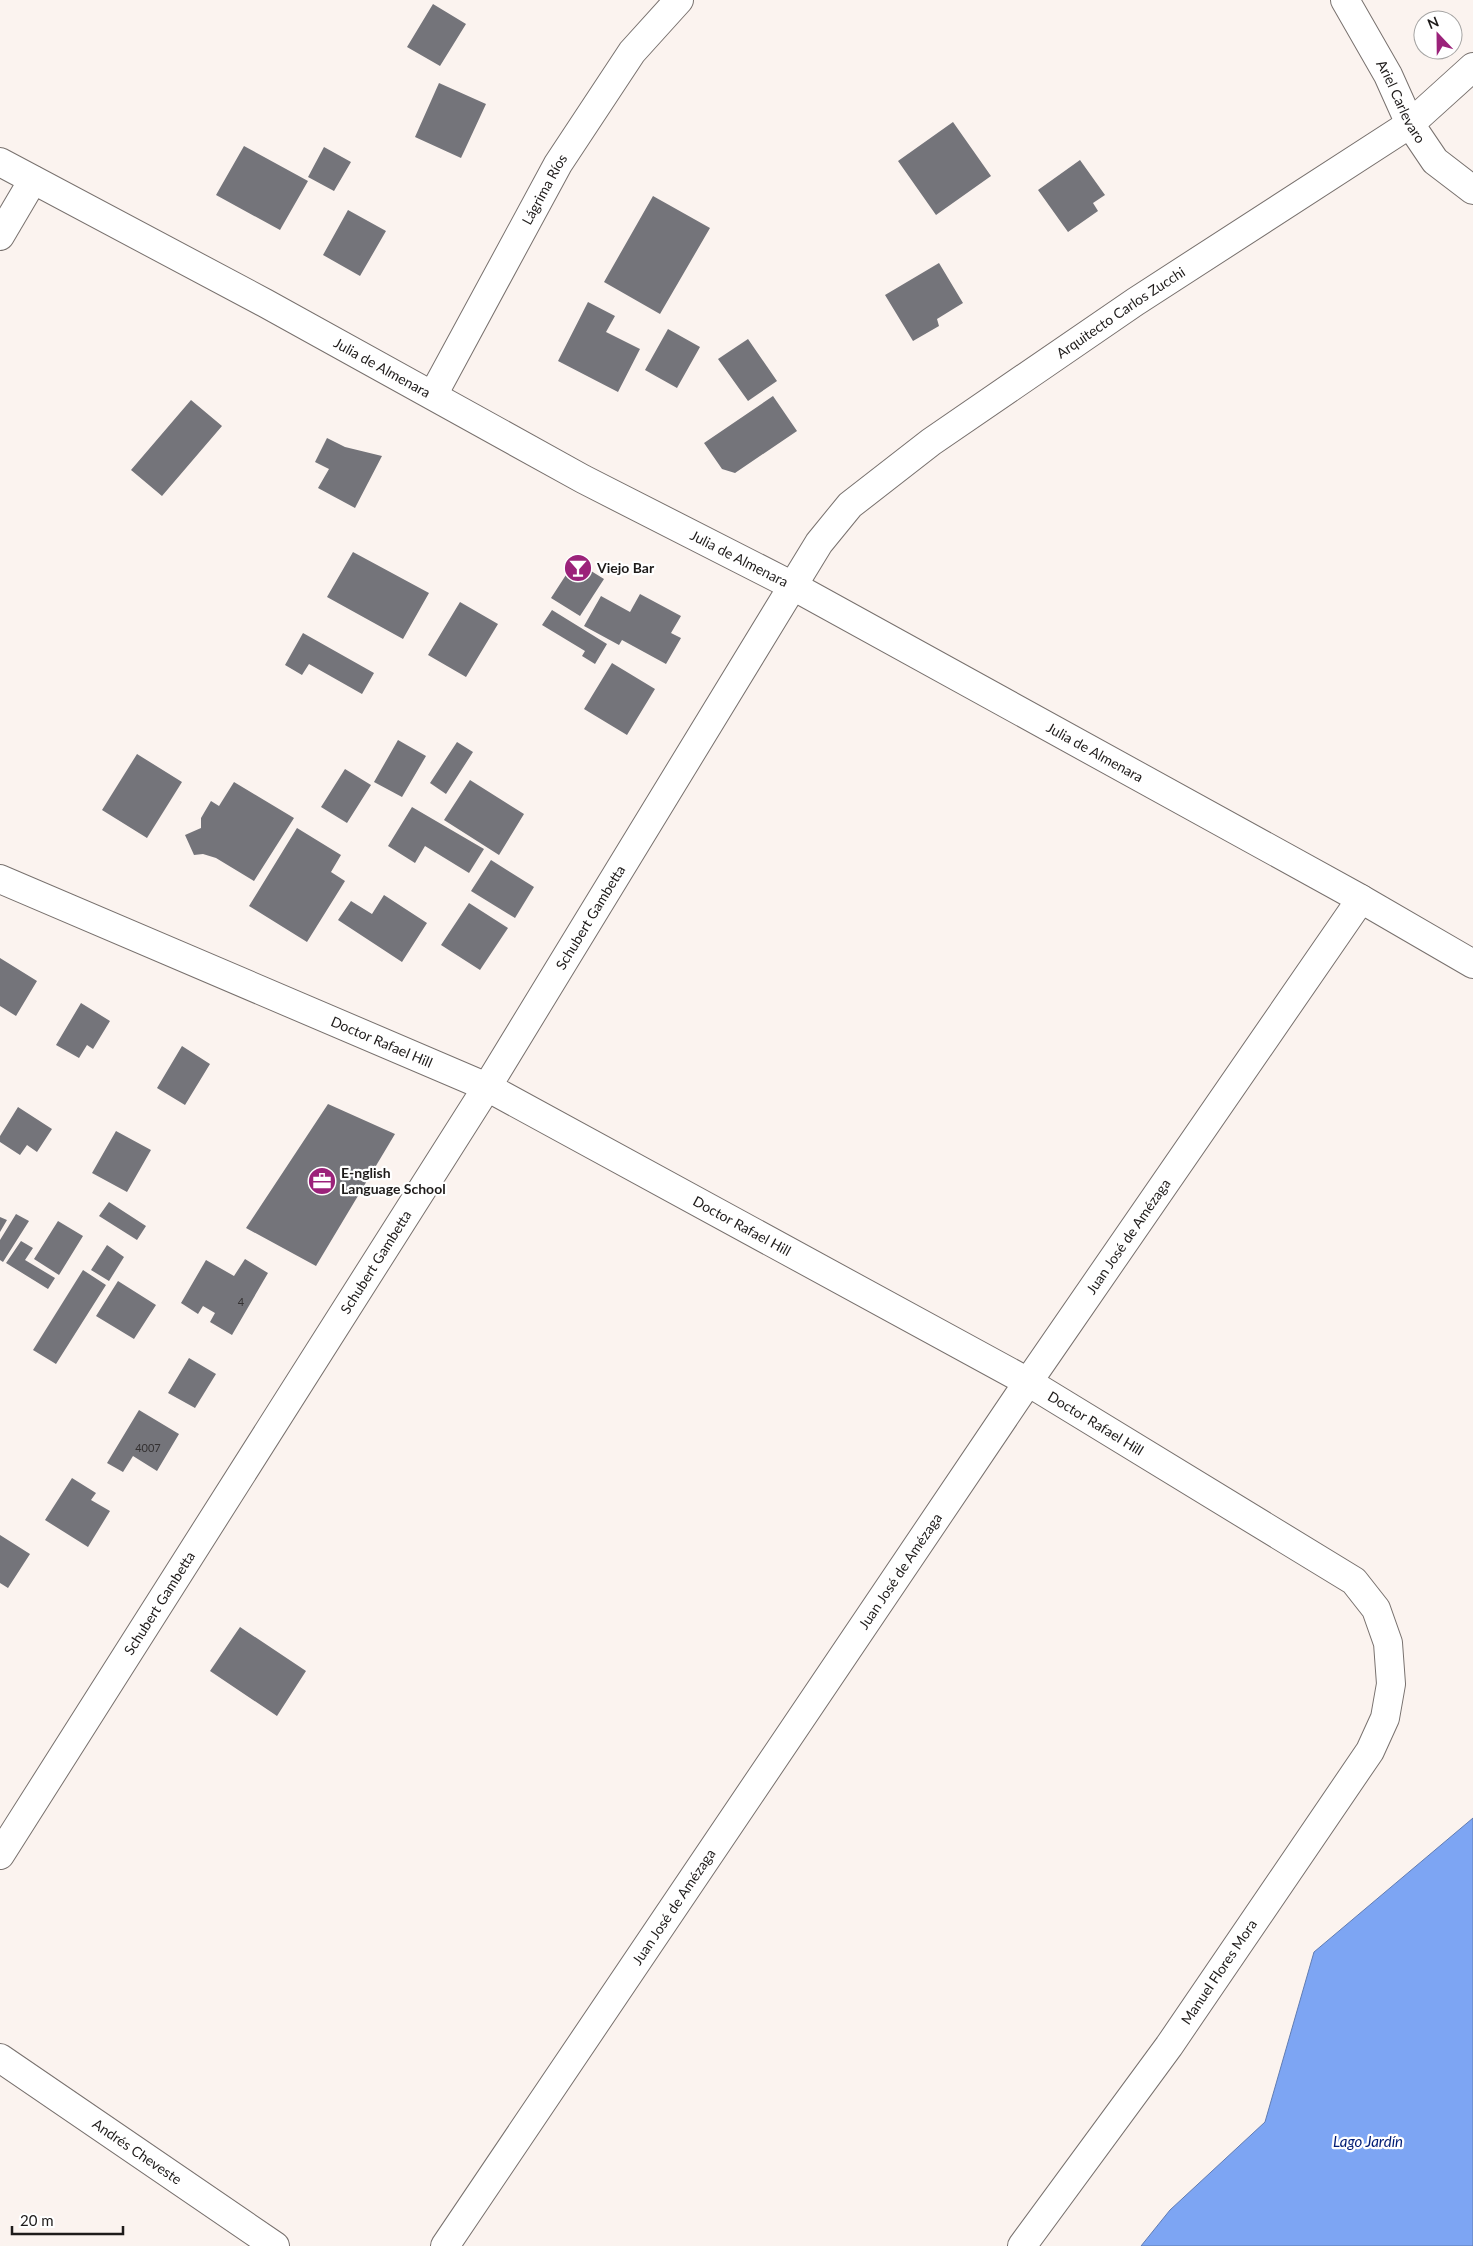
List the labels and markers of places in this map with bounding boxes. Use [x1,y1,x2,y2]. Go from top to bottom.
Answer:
bar icon: Viejo Bar [563,553,593,583]
place label: Viejo Bar [596,559,655,576]
place label: E-nglish Language School [341,1164,446,1197]
office icon: E-nglish Language School [307,1166,337,1196]

